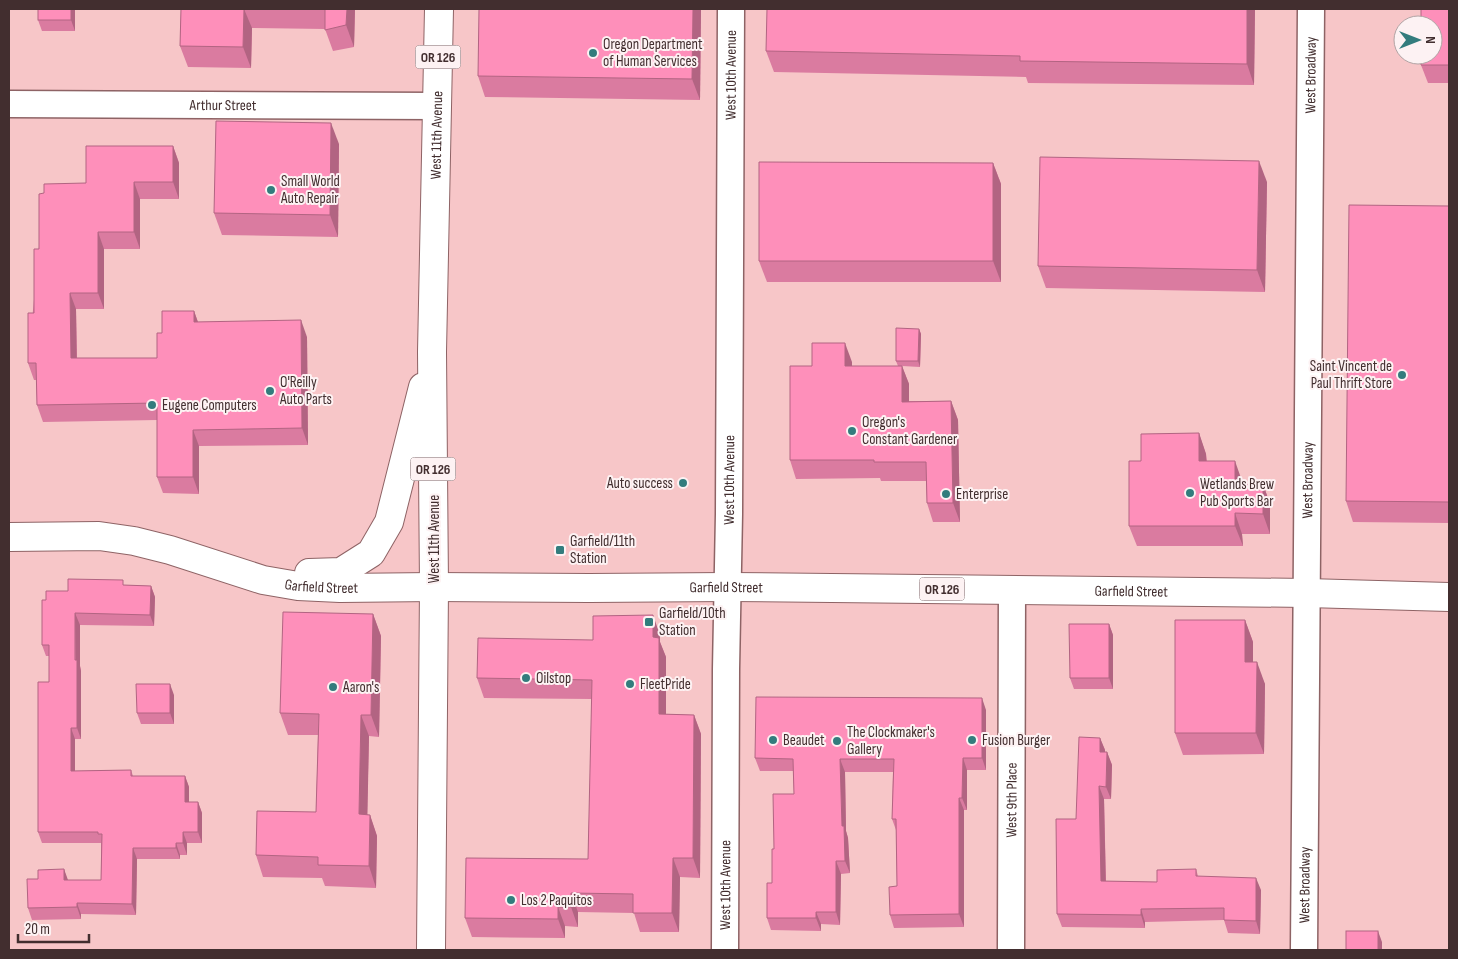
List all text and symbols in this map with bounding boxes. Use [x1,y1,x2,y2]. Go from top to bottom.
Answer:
north arrow [1393,15,1443,65]
street label: West 10th Avenue [721,30,740,120]
place label: Oregon Department of Human Services [603,35,703,71]
street label: West Broadway [1301,36,1320,113]
text: N [1422,36,1439,44]
road number: OR 126 [416,46,460,68]
marker: Oregon Department of Human Services [587,47,599,59]
street label: West 11th Avenue [426,91,447,179]
street label: Arthur Street [189,95,257,115]
place label: Small World Auto Repair [280,172,340,208]
marker: Small World Auto Repair [265,184,277,196]
place label: Saint Vincent de Paul Thrift Store [1310,357,1392,393]
marker: Saint Vincent de Paul Thrift Store [1396,369,1408,381]
place label: O'Reilly Auto Parts [279,373,332,409]
marker: O'Reilly Auto Parts [264,385,276,397]
place label: Eugene Computers [162,396,257,415]
marker: Eugene Computers [146,399,158,411]
place label: Oregon's Constant Gardener [862,413,958,449]
marker: Oregon's Constant Gardener [846,425,858,437]
street label: West 10th Avenue [719,435,739,525]
street label: West Broadway [1298,441,1317,518]
road number: OR 126 [410,458,456,480]
place label: Auto success [606,474,673,493]
place label: Wetlands Brew Pub Sports Bar [1200,475,1275,511]
marker: Auto success [677,477,689,489]
place label: Enterprise [956,485,1008,504]
marker: Wetlands Brew Pub Sports Bar [1184,487,1196,499]
marker: Enterprise [940,488,952,500]
street label: West 11th Avenue [425,495,444,583]
place label: Garfield/11th Station [570,532,635,568]
marker: Garfield/11th Station [554,544,566,556]
street label: Garfield Street [283,574,359,598]
street label: Garfield Street [689,577,763,597]
road number: OR 126 [920,578,964,600]
street label: Garfield Street [1094,581,1168,601]
place label: Garfield/10th Station [659,604,726,640]
marker: Garfield/10th Station [643,616,655,628]
place label: Oilstop [536,669,571,688]
marker: Oilstop [520,672,532,684]
place label: FleetPride [640,675,691,694]
place label: Aaron's [342,678,379,697]
marker: FleetPride [624,678,636,690]
marker: Aaron's [327,681,339,693]
place label: The Clockmaker's Gallery [847,723,935,759]
place label: Beaudet [783,731,825,750]
place label: Fusion Burger [982,731,1051,750]
marker: Beaudet [767,734,779,746]
marker: Fusion Burger [966,734,978,746]
marker: The Clockmaker's Gallery [831,735,843,747]
street label: West 9th Place [1002,762,1021,838]
street label: West 10th Avenue [716,840,735,930]
street label: West Broadway [1295,846,1314,923]
place label: Los 2 Paquitos [521,891,592,910]
marker: Los 2 Paquitos [505,894,517,906]
scale bar [18,912,89,944]
text: 20 m [25,920,50,939]

